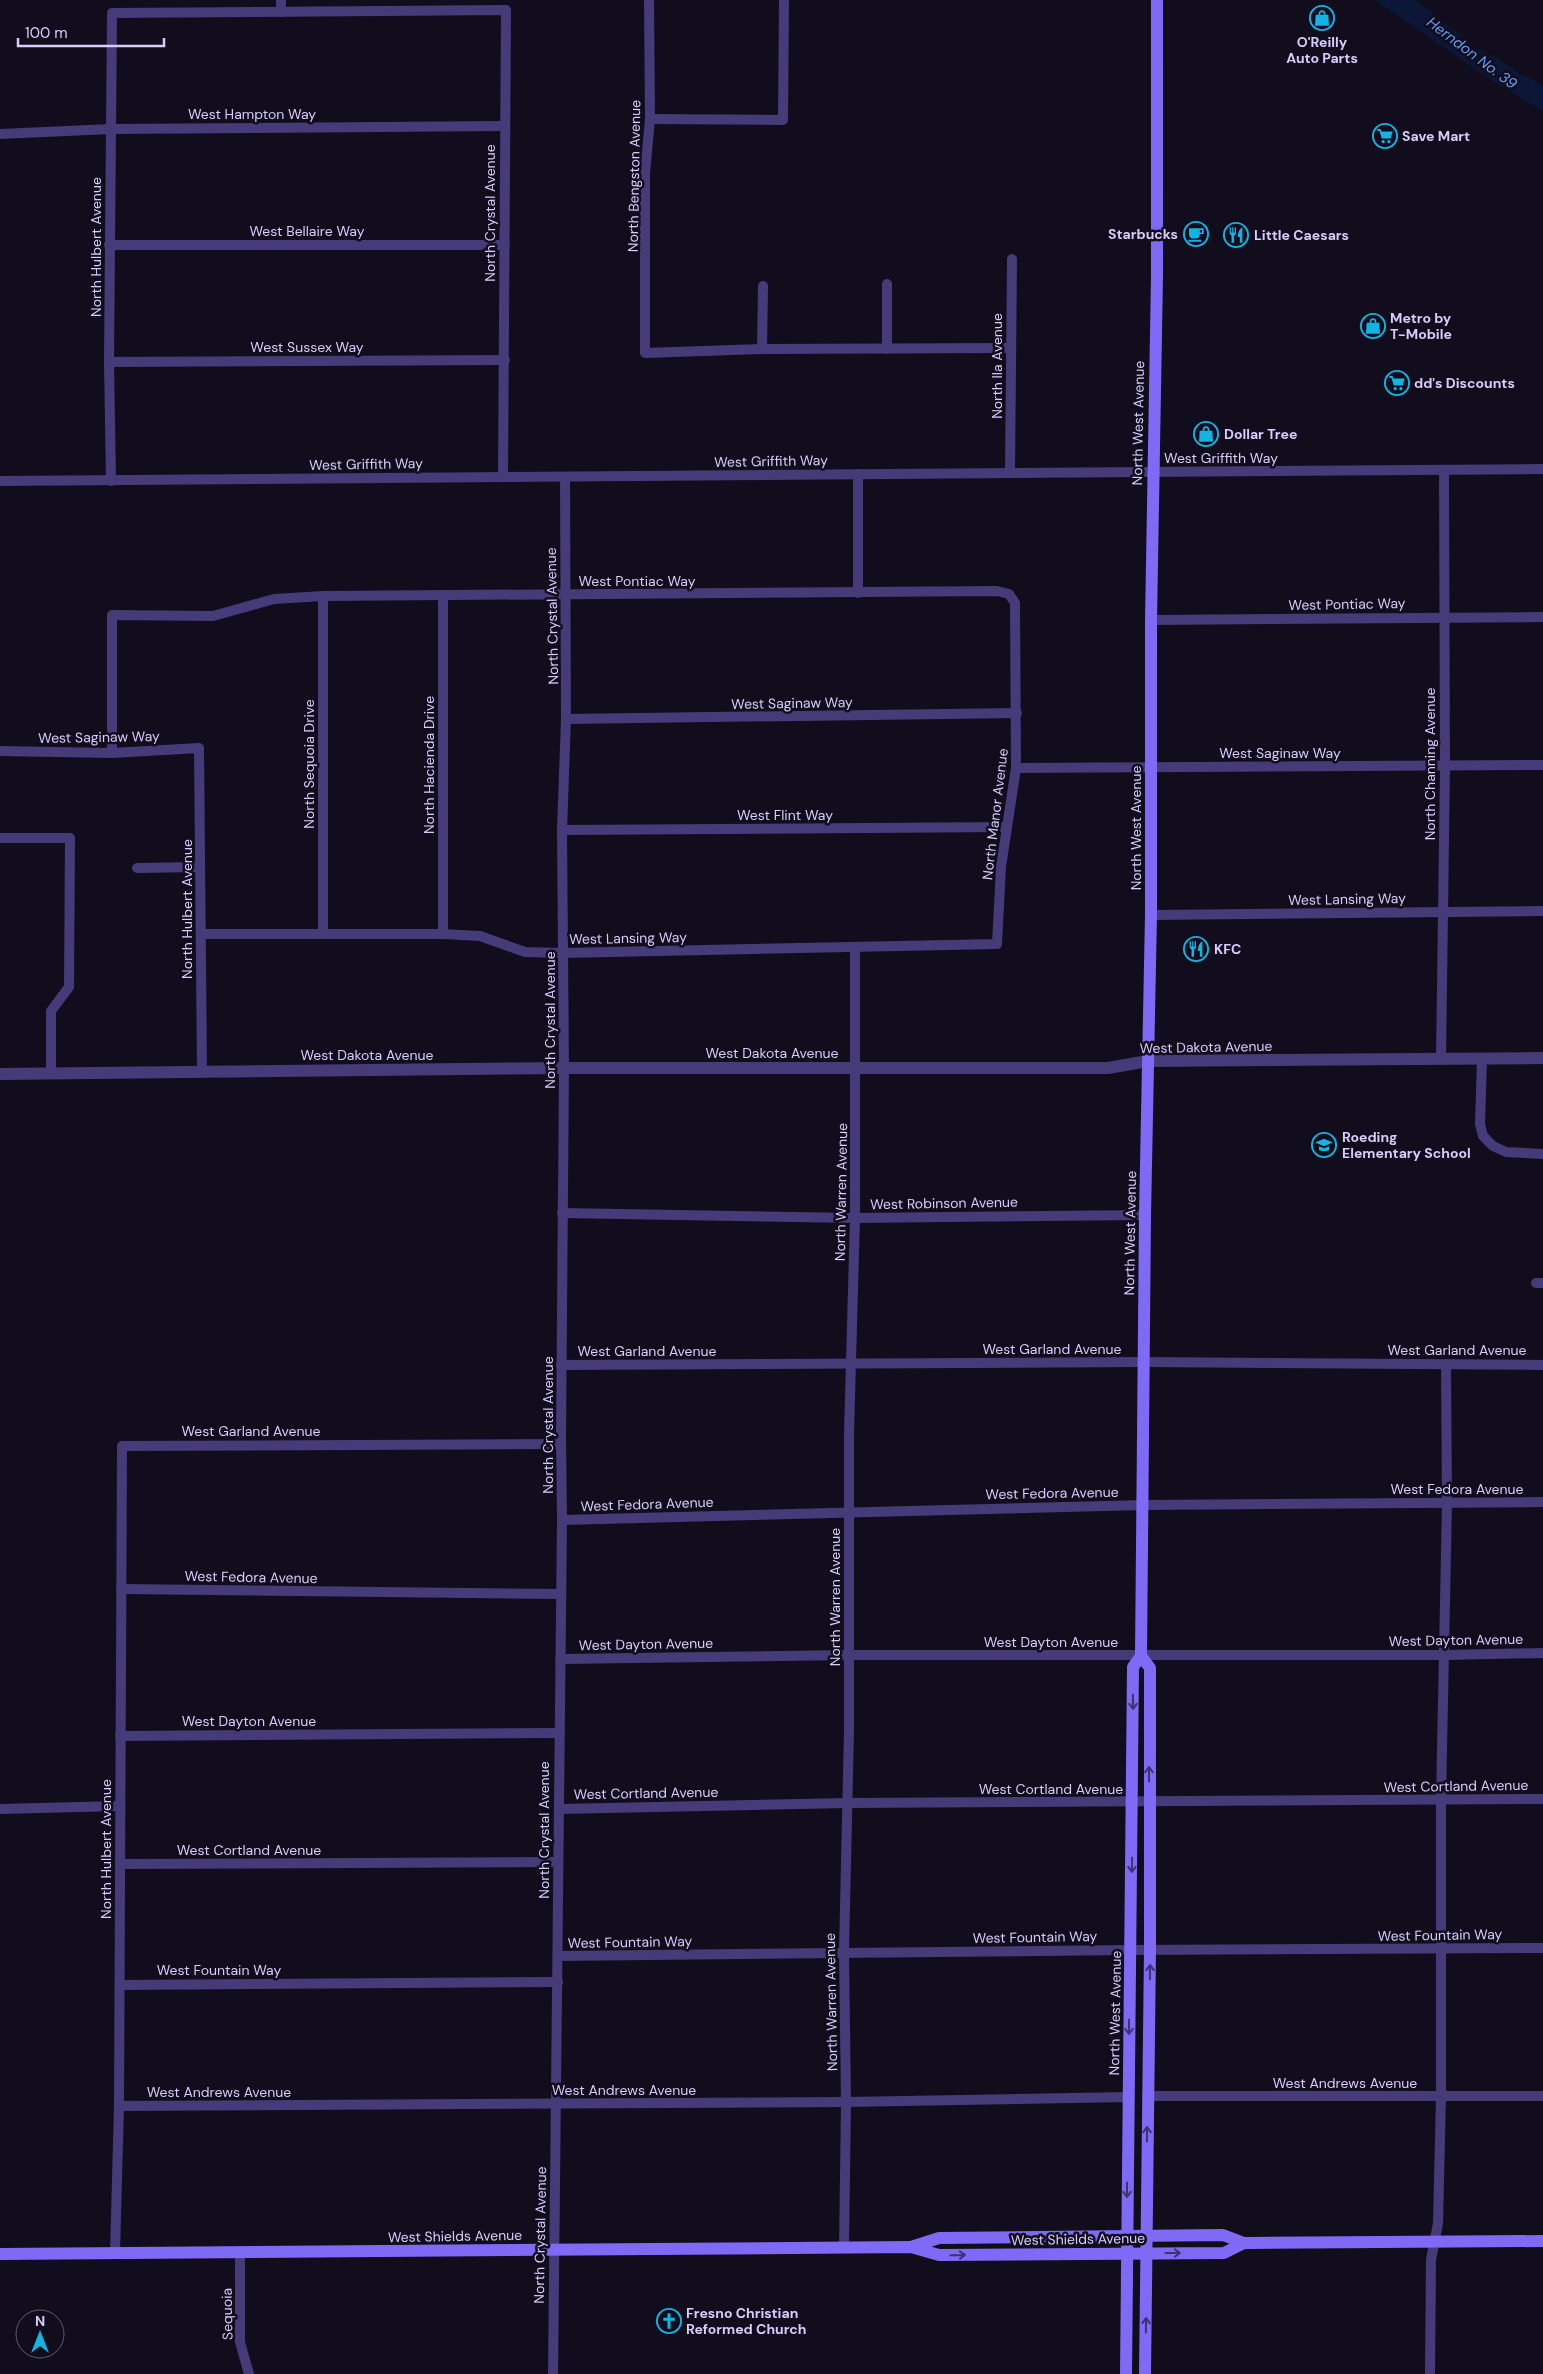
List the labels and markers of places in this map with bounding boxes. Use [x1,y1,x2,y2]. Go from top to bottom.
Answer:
shop icon: O'Reilly Auto Parts [1309,5,1335,31]
place label: O'Reilly Auto Parts [1286,33,1358,67]
supermarket icon: Save Mart [1372,123,1398,149]
place label: Save Mart [1402,127,1470,145]
cafe icon: Starbucks [1183,221,1209,247]
restaurant icon: Little Caesars [1223,222,1249,248]
place label: Starbucks [1108,225,1178,243]
place label: Little Caesars [1254,226,1349,244]
place label: Metro by T-Mobile [1390,309,1452,343]
shop icon: Metro by T-Mobile [1360,313,1386,339]
supermarket icon: dd's Discounts [1384,370,1410,396]
place label: dd's Discounts [1414,374,1515,392]
shop icon: Dollar Tree [1193,421,1219,447]
place label: Dollar Tree [1224,425,1297,443]
restaurant icon: KFC [1183,936,1209,962]
place label: KFC [1214,940,1241,958]
place label: Roeding Elementary School [1342,1128,1471,1162]
school or university icon: Roeding Elementary School [1311,1132,1337,1158]
place label: Fresno Christian Reformed Church [686,2304,806,2338]
church icon: Fresno Christian Reformed Church [656,2308,682,2334]

